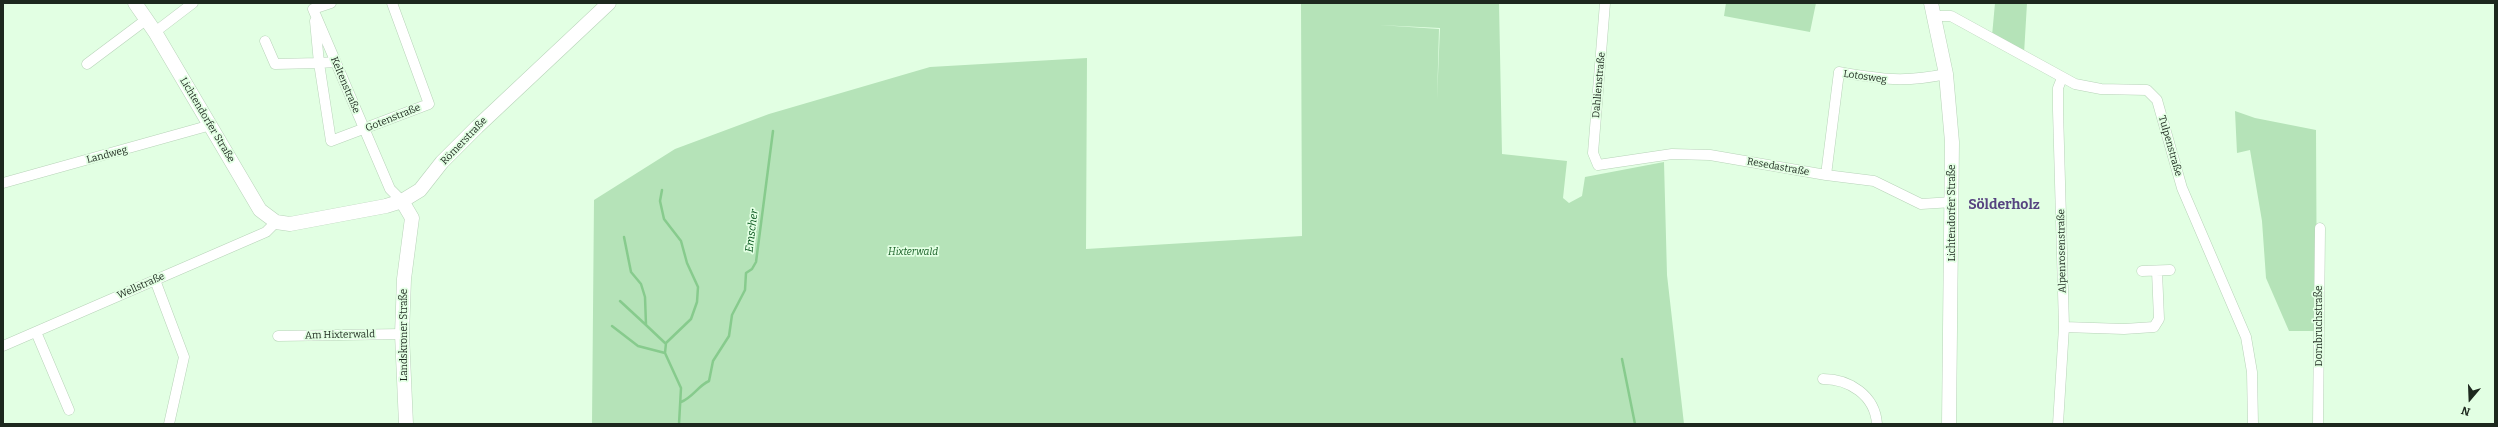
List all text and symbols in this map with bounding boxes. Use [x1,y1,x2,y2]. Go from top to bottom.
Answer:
street label: Dahlienstraße [1590,52,1608,118]
street label: Keltenstraße [328,55,362,115]
street label: Lotosweg [1842,68,1888,86]
street label: Lichtendorfer Straße [177,75,237,165]
street label: Gotenstraße [364,102,422,134]
street label: Tulpenstraße [2156,114,2184,178]
street label: Römerstraße [438,115,490,167]
street label: Landweg [85,144,129,166]
street label: Resedastraße [1746,156,1810,178]
street label: Lichtendorfer Straße [1946,165,1958,261]
district label: Sölderholz [1968,197,2040,213]
water label: Emscher [743,209,761,253]
street label: Alpenrosenstraße [2055,209,2069,293]
park label: Hixterwald [888,246,938,258]
street label: Wellstraße [115,270,167,302]
street label: Dornbruchstraße [2313,286,2325,366]
street label: Landskroner Straße [398,289,410,381]
street label: Am Hixterwald [305,328,375,342]
north arrow [2450,379,2490,419]
text: N [2460,403,2472,418]

